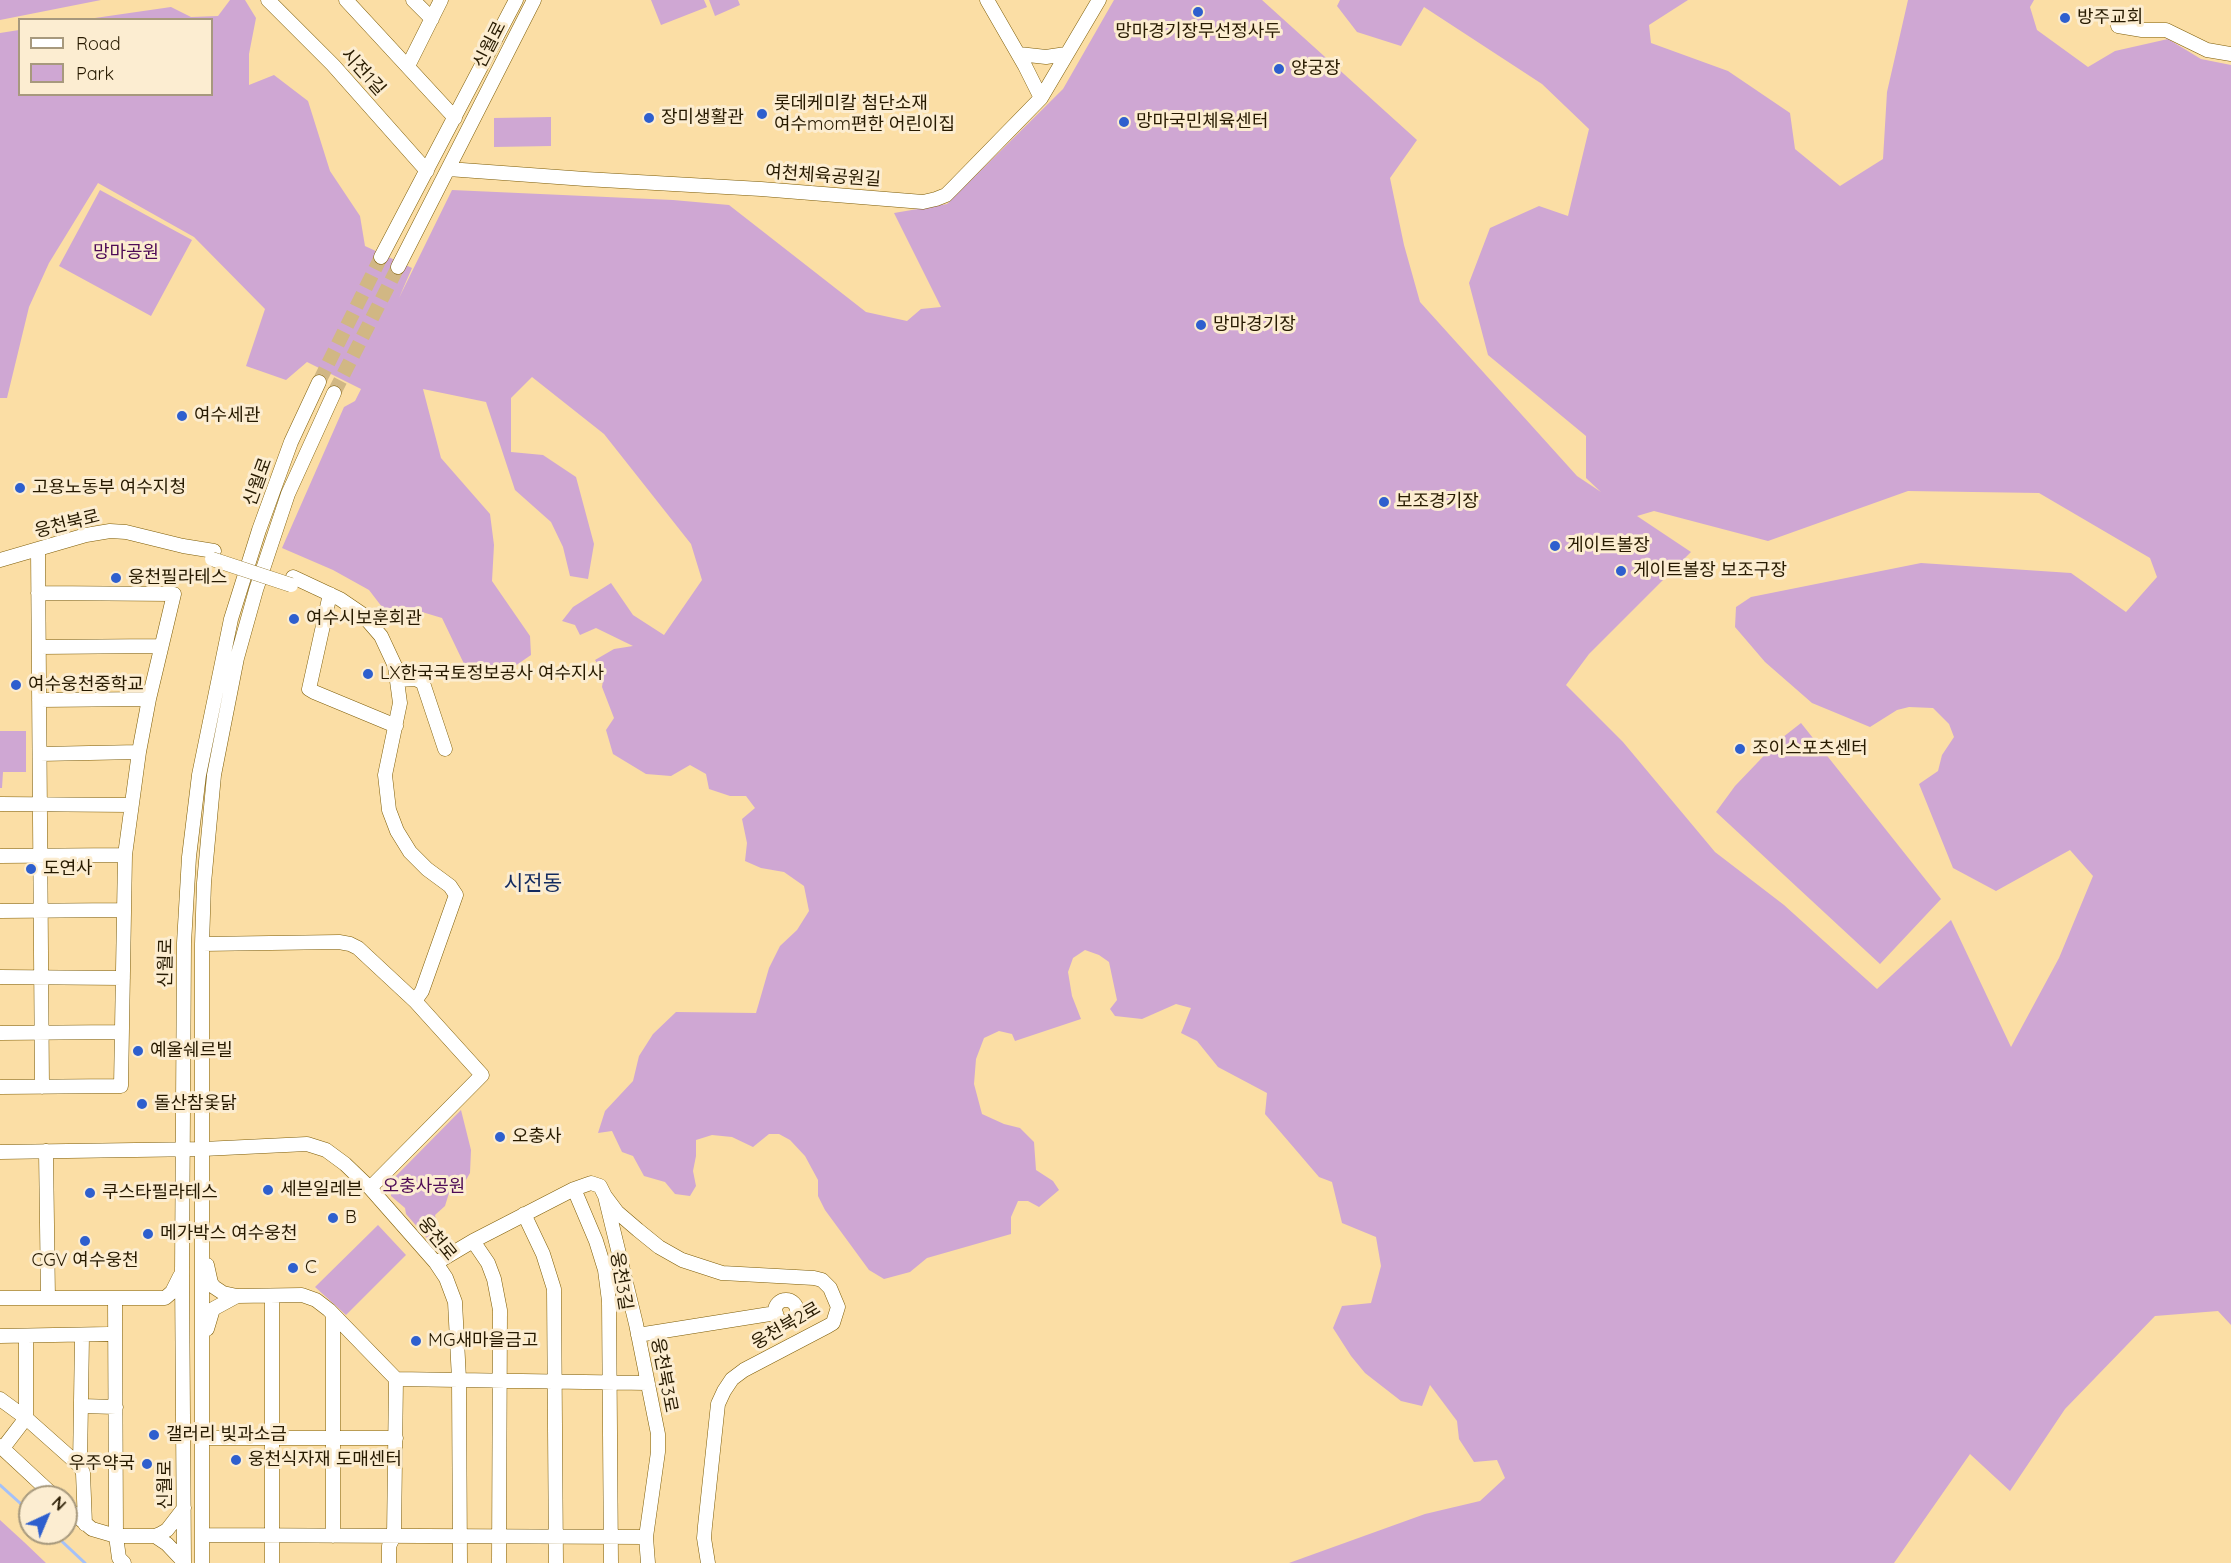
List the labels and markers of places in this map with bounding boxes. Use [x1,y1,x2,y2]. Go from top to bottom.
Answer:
marker: 망마경기장무선정사두 [1191,5,1205,19]
place label: 방주교회 [2077,7,2143,29]
marker: 방주교회 [2058,11,2072,25]
place label: 망마경기장무선정사두 [1115,21,1281,43]
place label: 양궁장 [1291,58,1341,80]
marker: 양궁장 [1272,62,1286,76]
place label: 롯데케미칼 첨단소재 여수mom편한 어린이집 [774,93,955,136]
place label: 장미생활관 [661,107,744,129]
marker: 롯데케미칼 첨단소재 여수mom편한 어린이집 [755,107,769,121]
marker: 장미생활관 [642,111,656,125]
place label: 망마국민체육센터 [1136,111,1268,133]
marker: 망마국민체육센터 [1117,115,1131,129]
place label: 망마경기장 [1213,314,1296,336]
marker: 망마경기장 [1194,318,1208,332]
place label: 여수세관 [194,405,260,427]
marker: 여수세관 [175,409,189,423]
place label: 고용노동부 여수지청 [32,477,186,499]
marker: 고용노동부 여수지청 [13,481,27,495]
place label: 보조경기장 [1396,491,1479,513]
marker: 보조경기장 [1377,495,1391,509]
place label: 게이트볼장 [1567,535,1650,557]
marker: 게이트볼장 [1548,539,1562,553]
place label: 게이트볼장 보조구장 [1633,560,1787,582]
marker: 게이트볼장 보조구장 [1614,564,1628,578]
place label: 웅천필라테스 [128,567,227,589]
marker: 웅천필라테스 [109,571,123,585]
place label: 여수시보훈회관 [306,608,422,630]
marker: 여수시보훈회관 [287,612,301,626]
place label: LX한국국토정보공사 여수지사 [380,663,604,685]
marker: LX한국국토정보공사 여수지사 [361,667,375,681]
place label: 여수웅천중학교 [28,674,144,696]
marker: 여수웅천중학교 [9,678,23,692]
place label: 조이스포츠센터 [1752,738,1868,760]
marker: 조이스포츠센터 [1733,742,1747,756]
place label: 도연사 [43,858,93,880]
marker: 도연사 [24,862,38,876]
place label: 예울쉐르빌 [150,1040,233,1062]
marker: 예울쉐르빌 [131,1044,145,1058]
place label: 돌산참옻닭 [154,1093,237,1115]
marker: 돌산참옻닭 [135,1097,149,1111]
place label: 오충사 [512,1126,562,1148]
marker: 오충사 [493,1130,507,1144]
place label: 세븐일레븐 [280,1179,363,1201]
place label: 쿠스타필라테스 [102,1182,218,1204]
marker: 세븐일레븐 [261,1183,275,1197]
marker: 쿠스타필라테스 [83,1186,97,1200]
place label: B [345,1207,357,1229]
marker: B [326,1211,340,1225]
place label: 메가박스 여수웅천 [160,1223,297,1245]
marker: 메가박스 여수웅천 [141,1227,155,1241]
marker: CGV 여수웅천 [78,1234,92,1248]
place label: CGV 여수웅천 [31,1250,139,1272]
place label: C [305,1257,317,1279]
marker: C [286,1261,300,1275]
place label: MG새마을금고 [428,1330,538,1352]
marker: MG새마을금고 [409,1334,423,1348]
place label: 갤러리 빛과소금 [166,1424,287,1446]
marker: 갤러리 빛과소금 [147,1428,161,1442]
place label: 웅천식자재 도매센터 [248,1449,402,1471]
place label: 우주약국 [69,1453,135,1475]
marker: 웅천식자재 도매센터 [229,1453,243,1467]
marker: 우주약국 [140,1457,154,1471]

